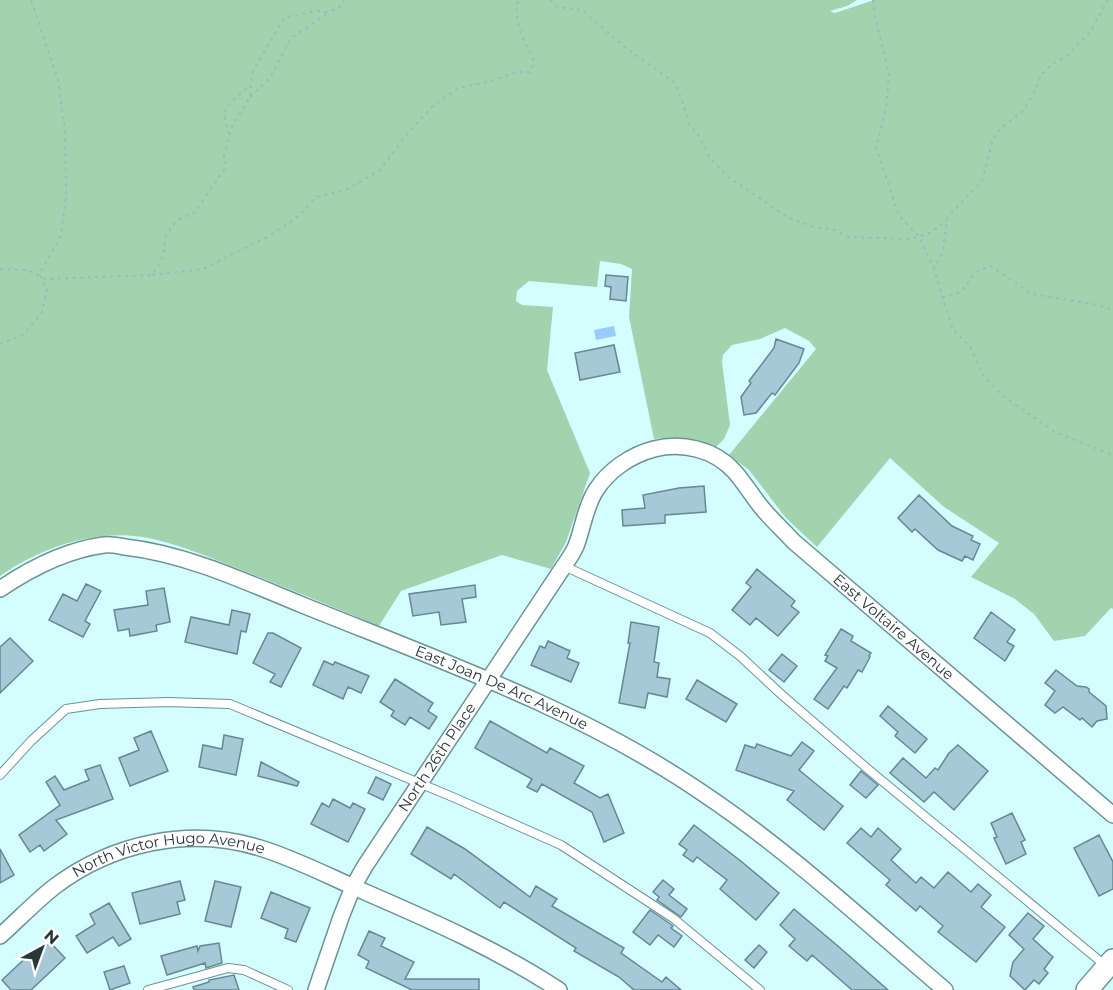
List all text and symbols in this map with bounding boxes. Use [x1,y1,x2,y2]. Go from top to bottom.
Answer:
street label: East Voltaire Avenue [829,570,958,684]
street label: East Joan De Arc Avenue [413,641,591,734]
street label: North 26th Place [394,699,480,815]
street label: North Victor Hugo Avenue [69,828,267,881]
north arrow [12,918,72,978]
text: N [40,926,63,948]

